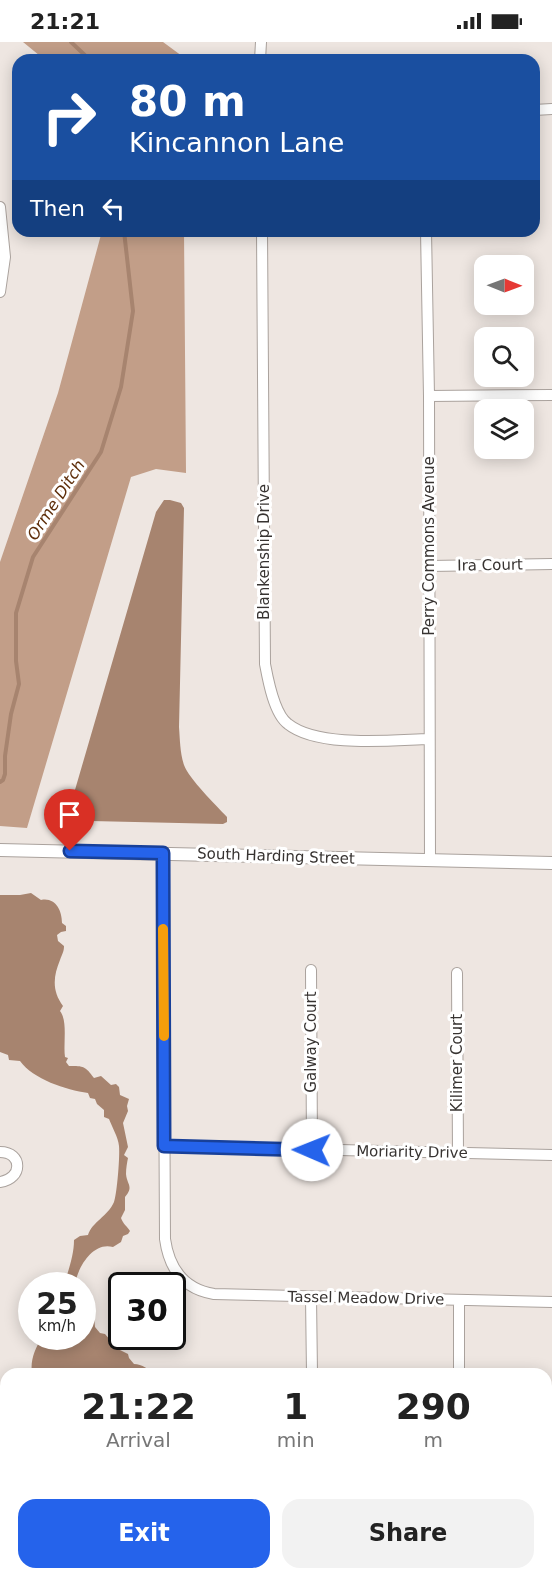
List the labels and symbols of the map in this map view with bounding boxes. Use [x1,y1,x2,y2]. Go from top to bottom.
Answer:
north arrow [474,255,534,315]
water label: Orme Ditch [23,456,89,544]
street label: Perry Commons Avenue [420,456,438,636]
street label: Blankenship Drive [255,484,273,620]
street label: Ira Court [457,555,523,575]
pin [44,789,95,851]
street label: South Harding Street [197,844,355,868]
street label: Galway Court [302,991,320,1093]
street label: Kilimer Court [448,1014,466,1112]
position arrow [280,1118,344,1182]
street label: Moriarity Drive [356,1142,468,1162]
speed limit sign: 30 [108,1272,186,1350]
street label: Tassel Meadow Drive [286,1288,445,1308]

